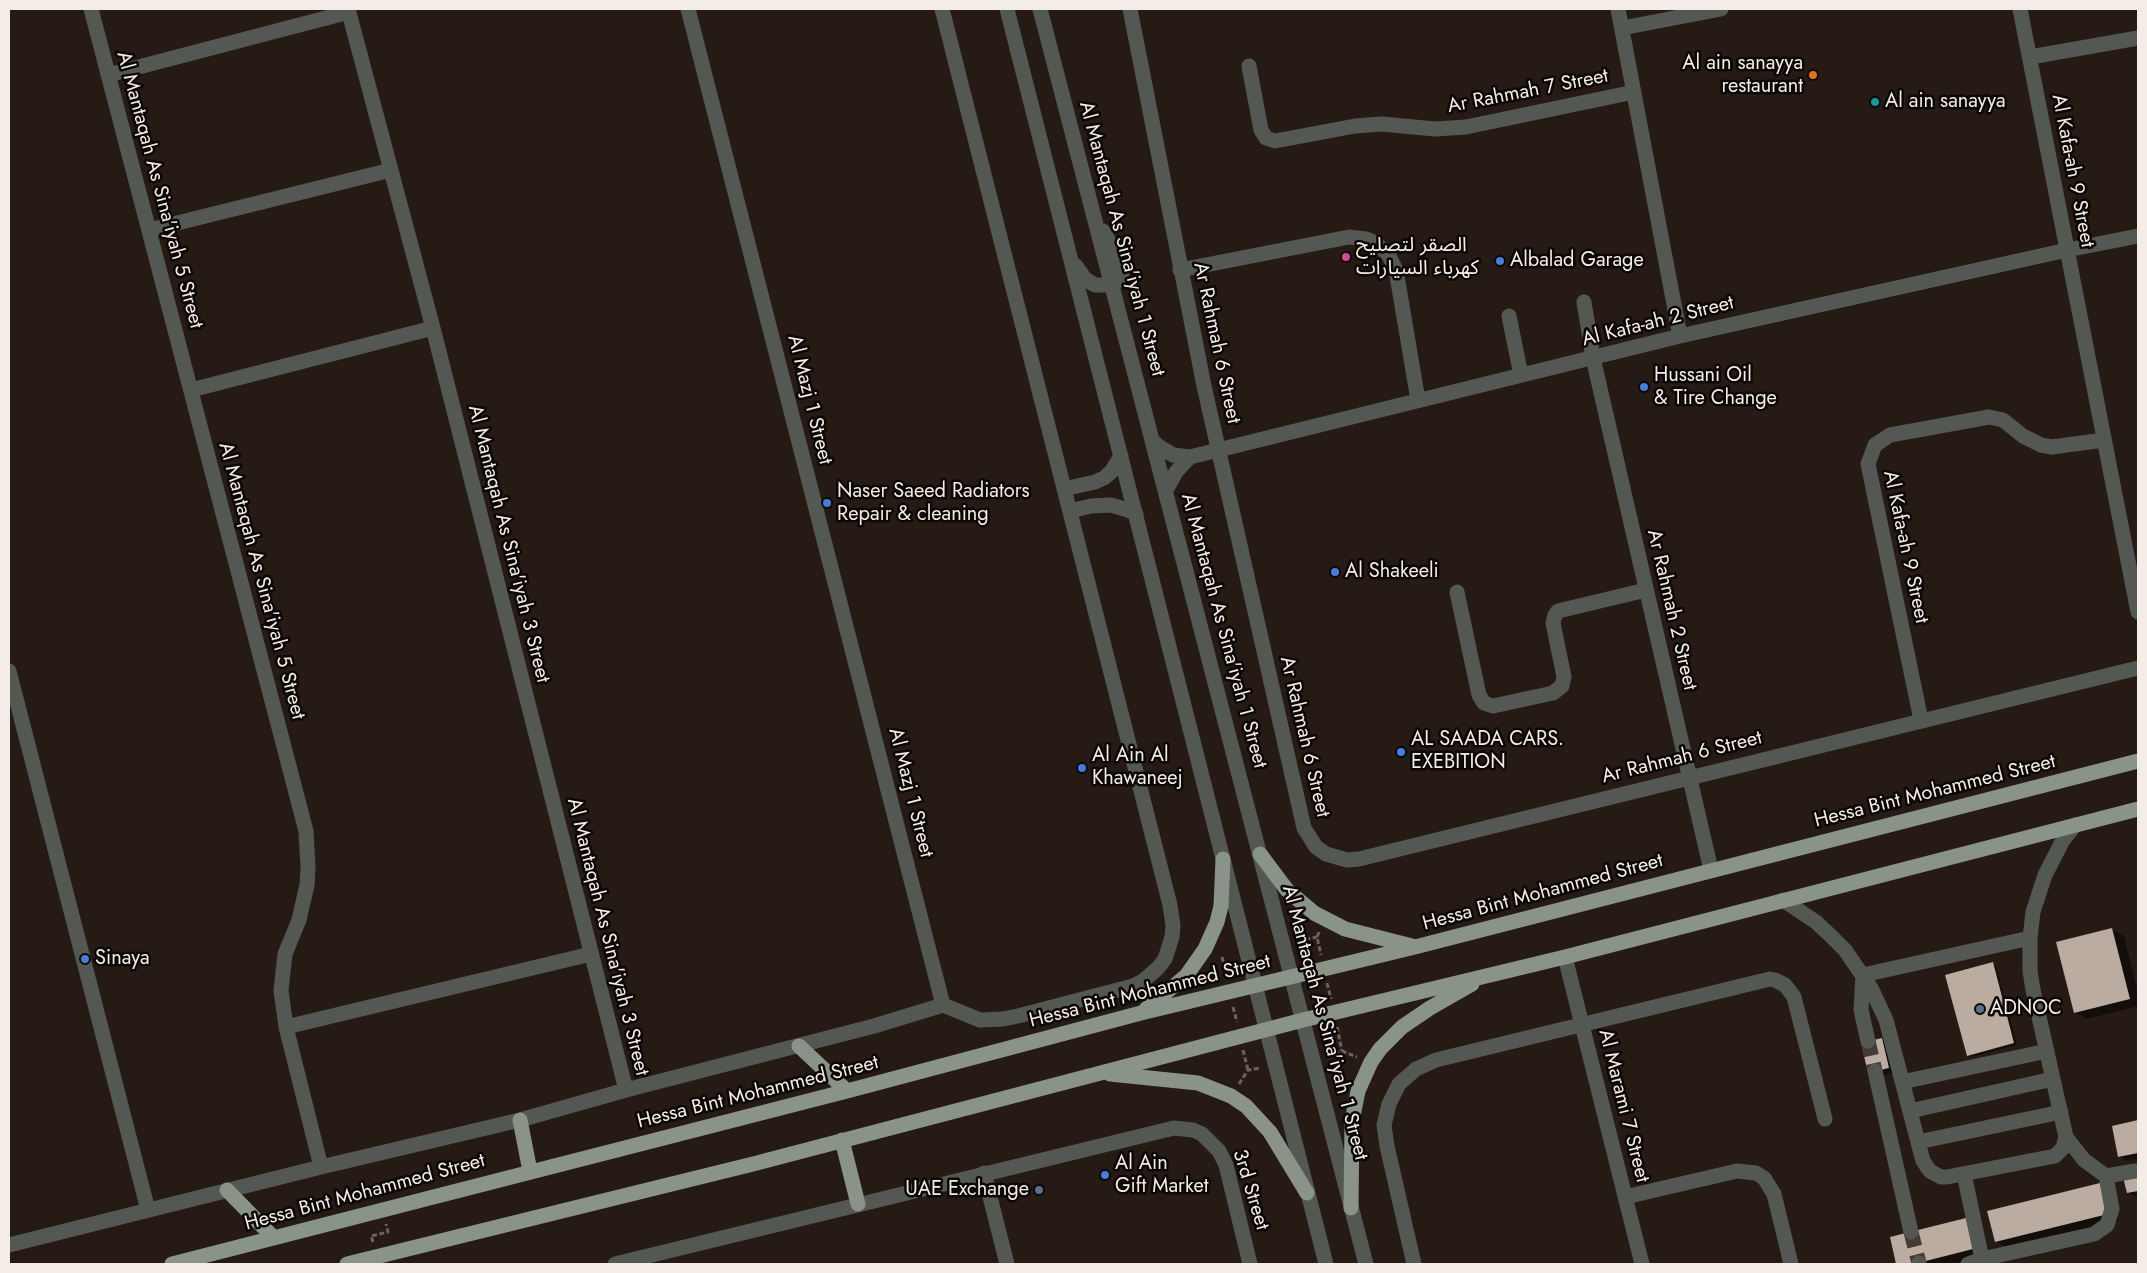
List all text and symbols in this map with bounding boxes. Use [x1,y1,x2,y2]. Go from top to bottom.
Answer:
street label: Al Mantaqah As Sina'iyah 5 Street [110,49,208,331]
place label: Al ain sanayya restaurant [1682,52,1803,99]
street label: Ar Rahmah 7 Street [1446,65,1610,119]
marker: Al ain sanayya restaurant [1807,69,1819,81]
place label: Al ain sanayya [1885,90,2006,114]
street label: Al Kafa-ah 9 Street [2045,92,2099,250]
marker: Al ain sanayya [1869,96,1881,108]
street label: Al Mantaqah As Sina'iyah 1 Street [1073,99,1169,379]
place label: الصقر لتصليح كهرباء السيارات [1356,234,1479,281]
place label: Albalad Garage [1510,249,1644,273]
marker: الصقر لتصليح كهرباء السيارات [1340,251,1352,263]
marker: Albalad Garage [1494,255,1506,267]
street label: Ar Rahmah 6 Street [1187,260,1245,426]
street label: Al Kafa-ah 2 Street [1580,292,1736,352]
street label: Al Mazj 1 Street [781,333,837,467]
place label: Hussani Oil & Tire Change [1654,364,1777,411]
marker: Hussani Oil & Tire Change [1638,381,1650,393]
street label: Al Mantaqah As Sina'iyah 3 Street [462,403,554,685]
street label: Al Mantaqah As Sina'iyah 5 Street [212,440,310,722]
street label: Al Kafa-ah 9 Street [1877,468,1933,626]
place label: Naser Saeed Radiators Repair & cleaning [837,480,1030,527]
street label: Al Mantaqah As Sina'iyah 1 Street [1175,491,1271,771]
marker: Naser Saeed Radiators Repair & cleaning [821,497,833,509]
street label: Ar Rahmah 2 Street [1641,527,1701,693]
place label: Al Shakeeli [1345,560,1439,584]
marker: Al Shakeeli [1329,566,1341,578]
street label: Ar Rahmah 6 Street [1274,654,1334,820]
street label: Al Mazj 1 Street [882,726,938,860]
street label: Ar Rahmah 6 Street [1599,726,1765,790]
place label: AL SAADA CARS. EXEBITION [1411,728,1564,775]
place label: Al Ain Al Khawaneej [1092,744,1183,791]
marker: AL SAADA CARS. EXEBITION [1395,746,1407,758]
street label: Hessa Bint Mohammed Street [1812,750,2058,834]
marker: Al Ain Al Khawaneej [1076,762,1088,774]
street label: Al Mantaqah As Sina'iyah 3 Street [561,796,653,1078]
street label: Hessa Bint Mohammed Street [1420,849,1666,937]
street label: Al Mantaqah As Sina'iyah 1 Street [1276,883,1372,1163]
place label: Sinaya [95,947,150,971]
street label: Hessa Bint Mohammed Street [1027,950,1273,1034]
marker: Sinaya [79,953,91,965]
place label: ADNOC [1990,997,2062,1021]
marker: ADNOC [1974,1003,1986,1015]
street label: Al Marami 7 Street [1592,1027,1654,1185]
street label: Hessa Bint Mohammed Street [635,1051,881,1135]
street label: 3rd Street [1226,1147,1274,1233]
street label: Hessa Bint Mohammed Street [242,1149,488,1237]
place label: Al Ain Gift Market [1115,1152,1208,1199]
marker: Al Ain Gift Market [1099,1169,1111,1181]
place label: UAE Exchange [905,1178,1029,1202]
marker: UAE Exchange [1033,1184,1045,1196]

